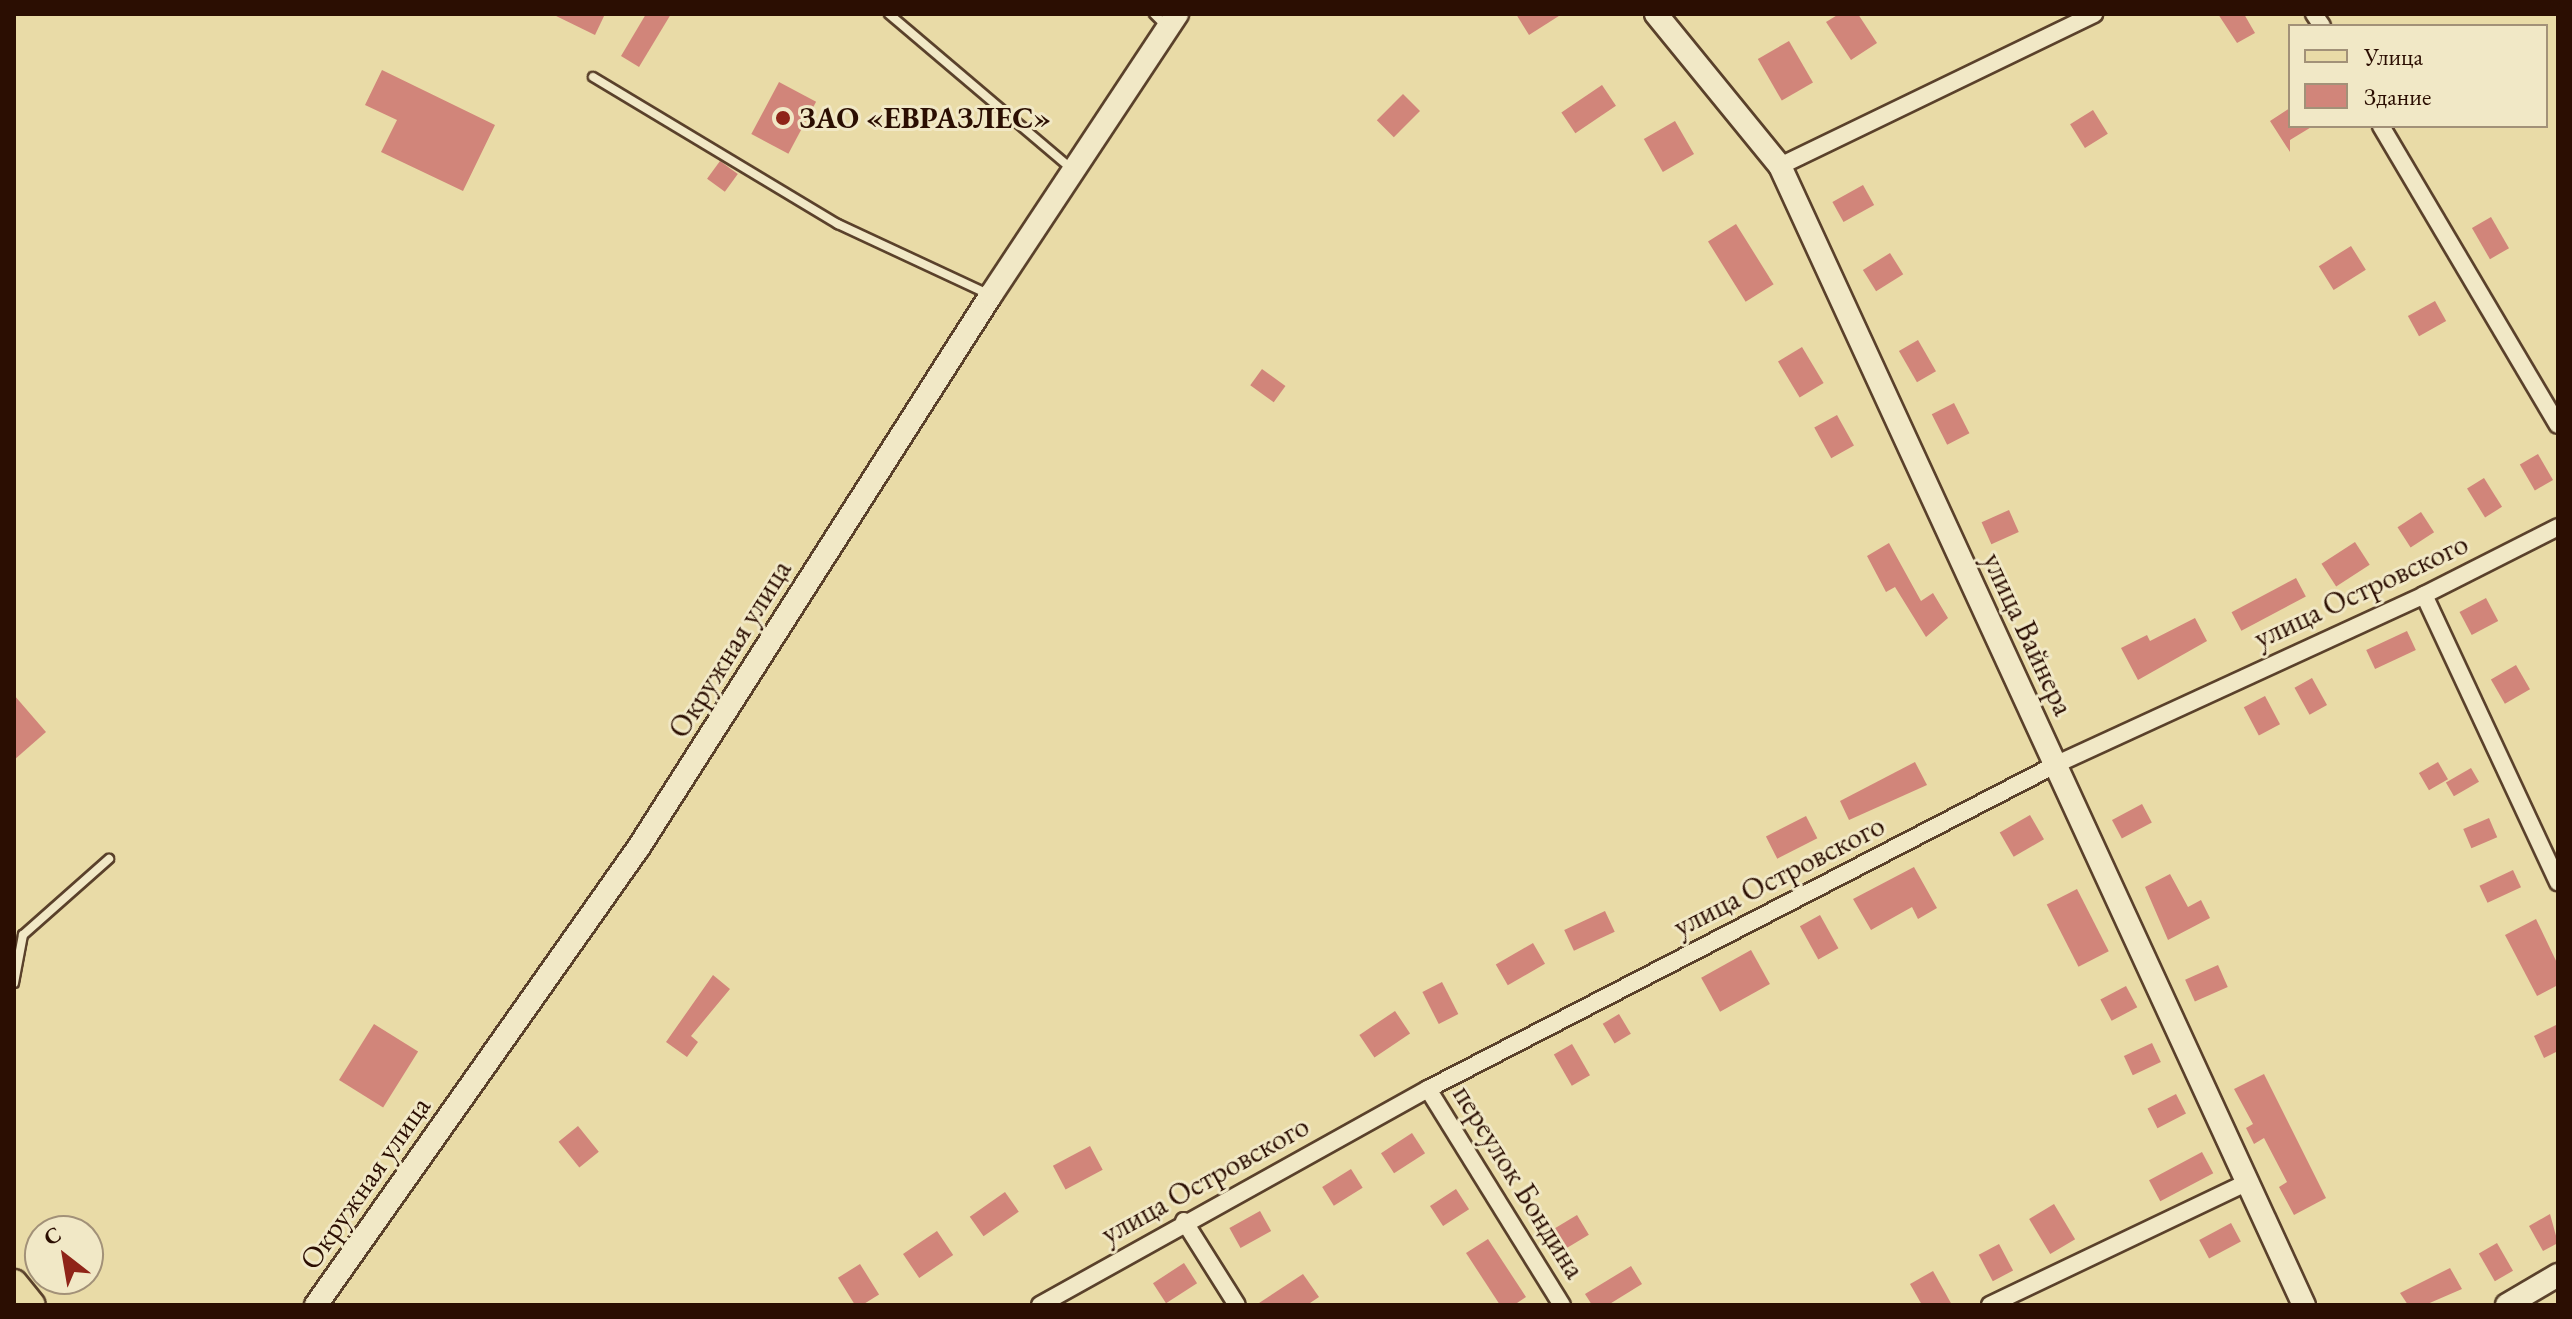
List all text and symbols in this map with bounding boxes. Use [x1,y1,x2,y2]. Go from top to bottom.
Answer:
legend [2288,24,2548,128]
text: Улица [2364,41,2423,72]
text: Здание [2364,81,2431,112]
place label: ЗАО «ЕВРАЗЛЕС» [799,100,1051,136]
marker: ЗАО «ЕВРАЗЛЕС» [774,109,792,127]
street label: улица Островского [2248,526,2474,656]
street label: улица Вайнера [1975,547,2081,721]
street label: Окружная улица [661,553,799,745]
street label: улица Островского [1667,807,1891,945]
street label: переулок Бондина [1445,1079,1593,1285]
street label: Окружная улица [292,1089,438,1277]
street label: улица Островского [1095,1108,1315,1252]
north arrow [24,1215,104,1295]
text: С [38,1219,67,1252]

